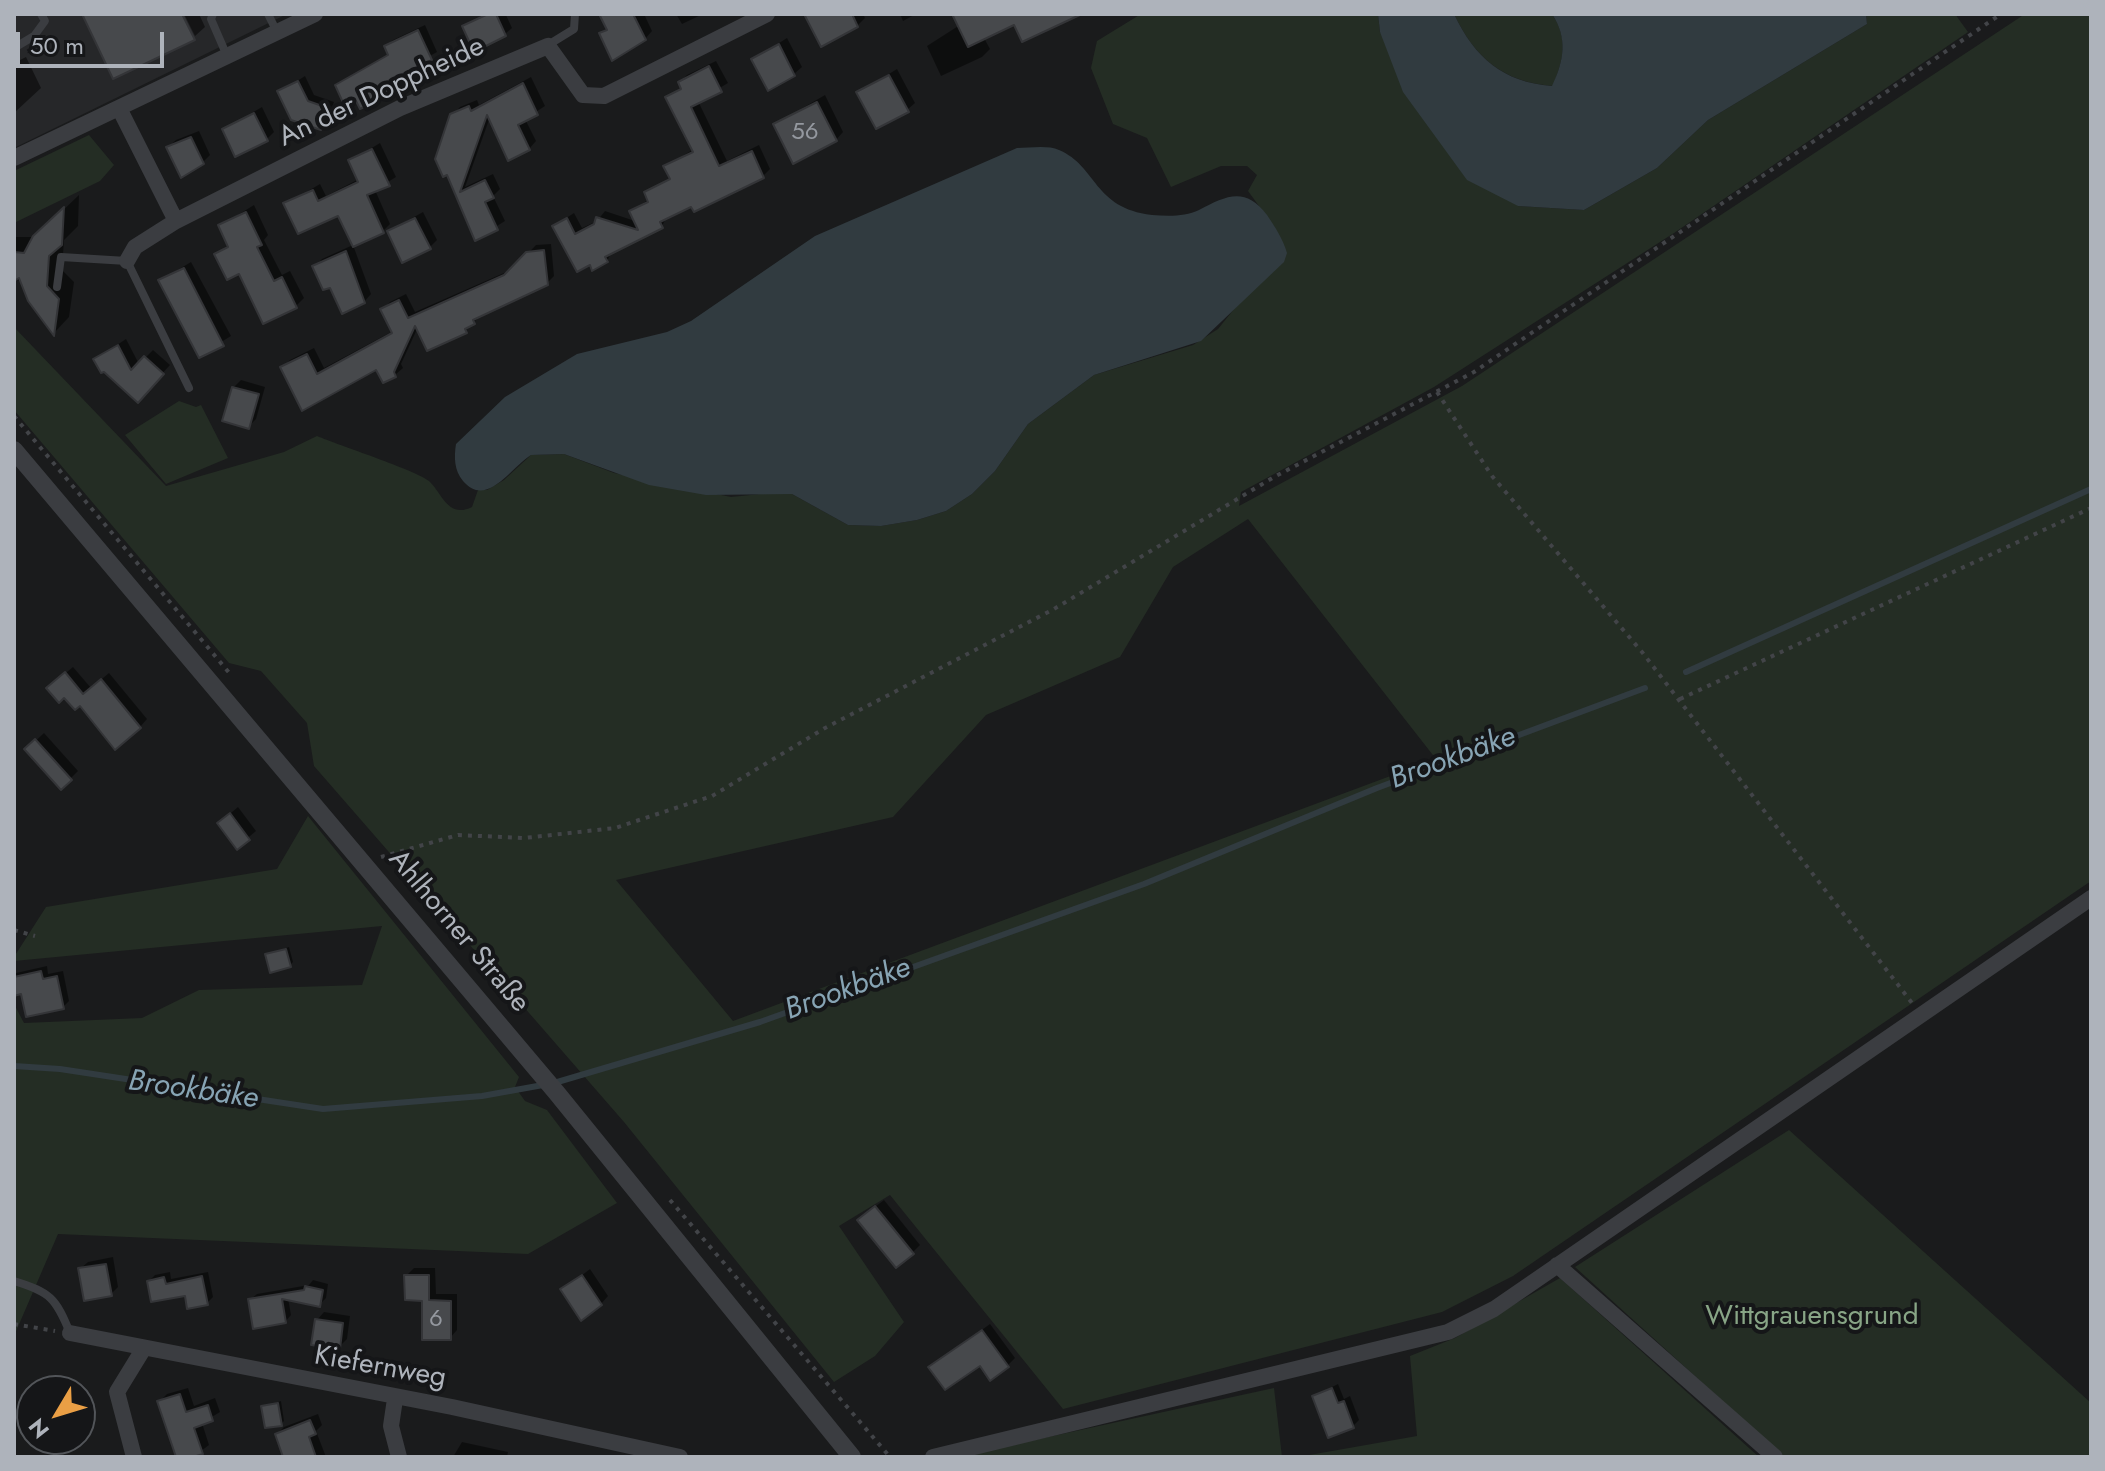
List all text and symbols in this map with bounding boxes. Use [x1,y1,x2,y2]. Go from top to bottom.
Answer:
scale bar [20,16,168,66]
text: 50 m [30,28,84,63]
street label: An der Doppheide [274,31,490,155]
house number: 56 [791,119,819,147]
water label: Brookbäke [1385,720,1521,798]
street label: Ahlhorner Straße [380,844,536,1020]
water label: Brookbäke [780,951,916,1029]
water label: Brookbäke [126,1064,260,1118]
park label: Wittgrauensgrund [1705,1300,1919,1334]
house number: 6 [429,1306,443,1334]
street label: Kiefernweg [312,1340,448,1396]
north arrow [16,1375,96,1455]
text: N [21,1412,57,1445]

